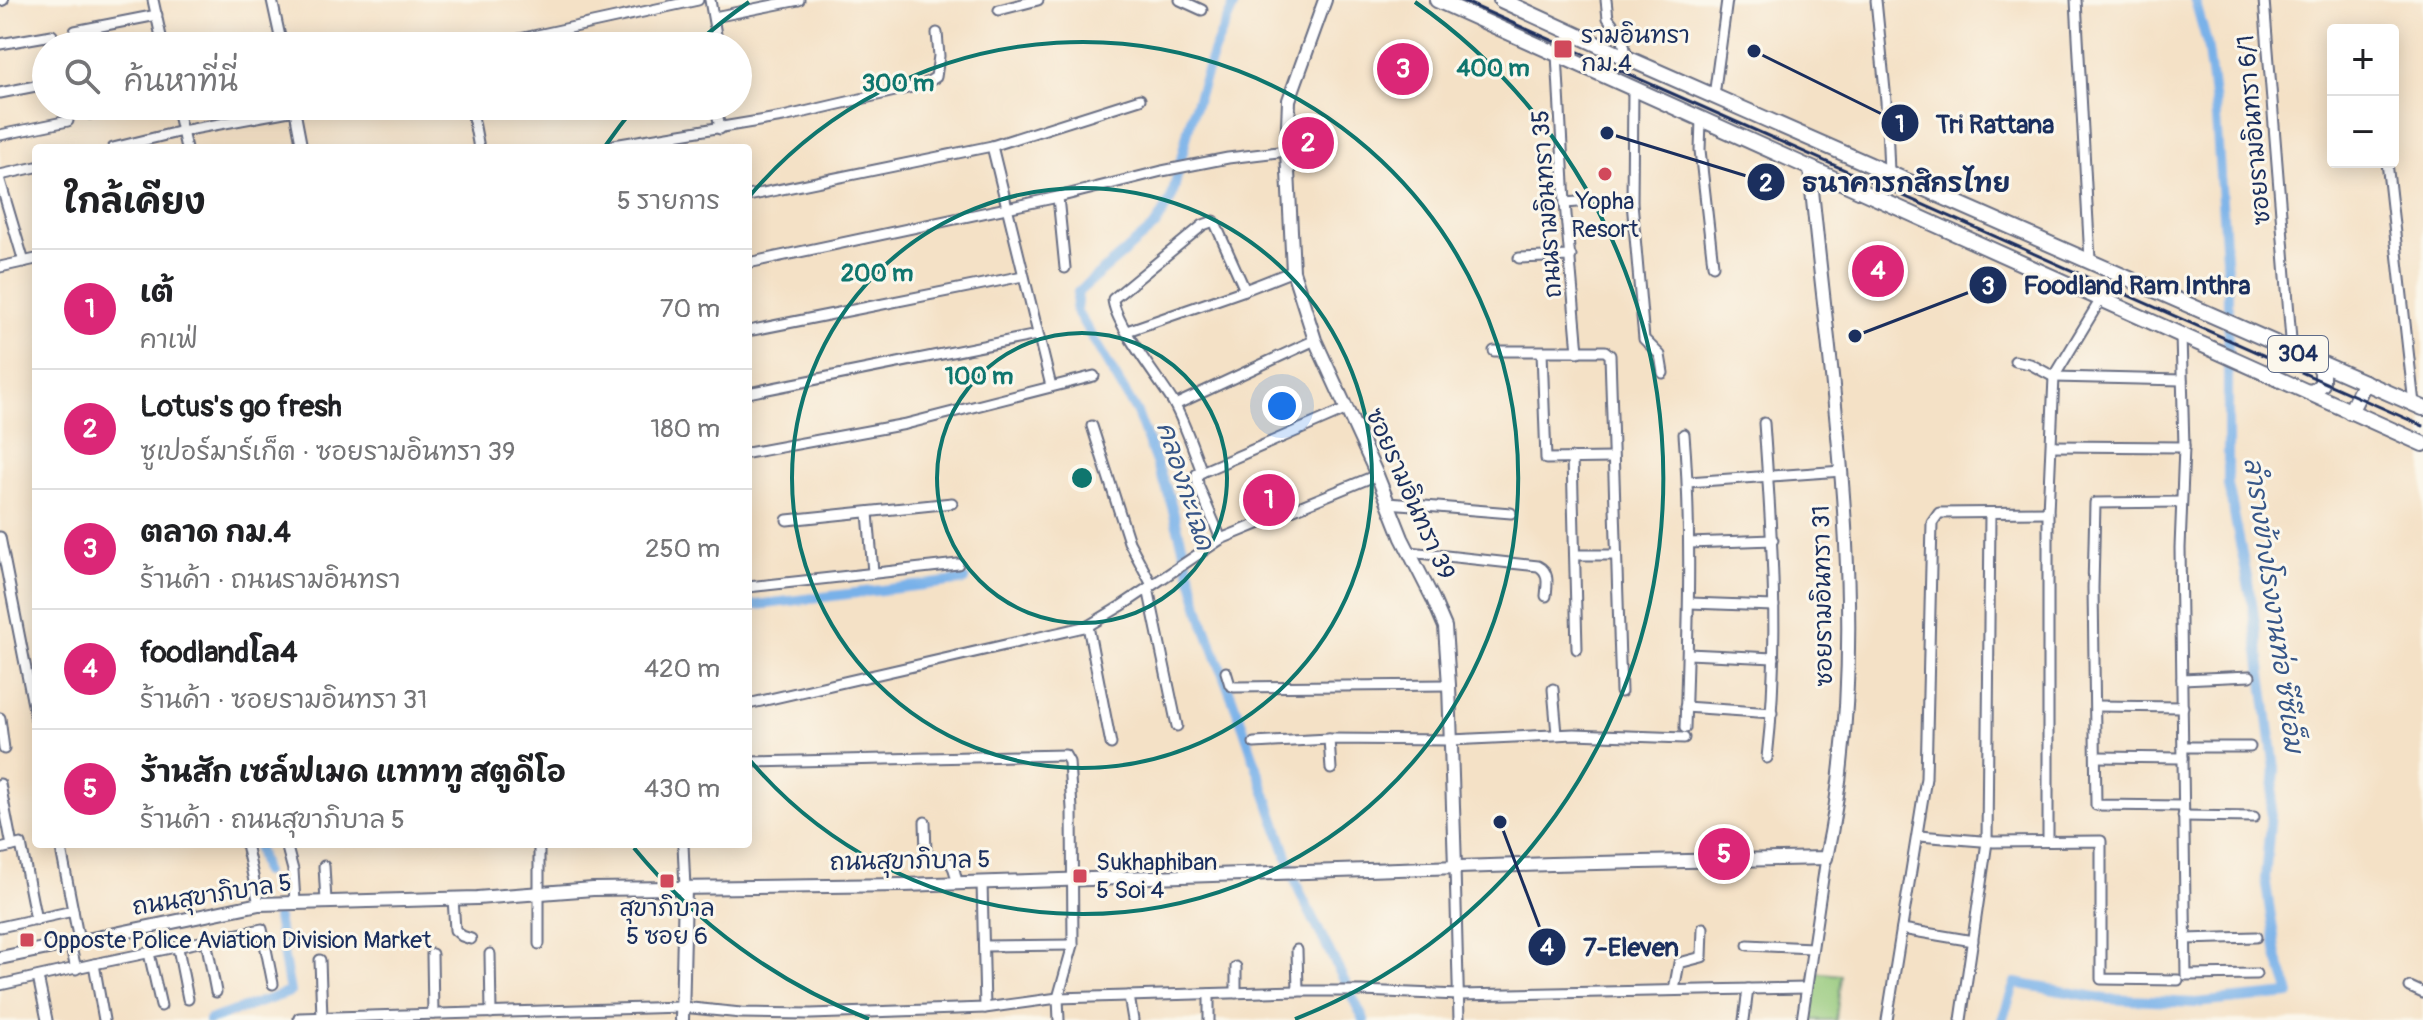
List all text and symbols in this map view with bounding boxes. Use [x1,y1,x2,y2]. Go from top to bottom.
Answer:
place label: รามอินทรา กม.4 [1581,21,1690,78]
map controls [2327,24,2399,168]
button: + [2327,24,2399,96]
search box [32,32,752,120]
street label: ซอยรามอินทรา 6/1 [2231,34,2277,226]
marker: รามอินทรา กม.4 [1552,38,1574,60]
pin: 3 [1377,39,1429,99]
icon: search [60,54,104,98]
text: 400 m [1456,54,1530,83]
text: ค้นหาที่นี่ [124,63,238,100]
text: 300 m [862,69,934,98]
button: − [2327,96,2399,168]
callout: Tri Rattana [1880,98,2071,148]
street label: ถนนรามอินทรา 35 [1526,109,1568,299]
text: Tri Rattana [1935,109,2054,141]
text: 1 [1895,110,1905,139]
pin: 2 [1282,113,1334,173]
callout: ธนาคารกสิกรไทย [1746,157,2026,207]
marker: Yopha Resort [1596,165,1614,183]
text: ธนาคารกสิกรไทย [1802,165,2010,200]
text: 2 [1759,169,1773,198]
text: ใกล้เคียง [64,181,206,224]
text: 5 รายการ [617,185,720,217]
place label: Yopha Resort [1571,187,1639,244]
pin: 4 [1852,241,1904,301]
text: 200 m [841,259,913,288]
callout: Foodland Ram Inthra [1968,260,2267,310]
text: Foodland Ram Inthra [2023,270,2251,302]
text: 3 [1981,272,1995,301]
text: เต้ [140,274,174,311]
text: 1 [85,293,95,325]
text: 70 m [660,293,720,325]
text: คาเฟ่ [140,324,198,356]
road number: 304 [2268,336,2328,372]
text: 100 m [945,362,1013,391]
your location [1262,386,1302,426]
text: Lotus's go fresh [140,388,342,425]
street label: ซอยรามอินทรา 39 [1359,404,1461,584]
text: 2 [83,413,97,445]
text: 180 m [650,413,720,445]
water label: คลองกะเฉด [1149,418,1221,555]
text: ซูเปอร์มาร์เก็ต · ซอยรามอินทรา 39 [140,436,515,468]
water label: ลำรางข้างโรงงานท่อ ซีซีเอ็ม [2236,455,2312,757]
centre of rings [1068,464,1096,492]
pin: 1 [1243,470,1295,530]
street label: ซอยรามอินทรา 31 [1807,505,1839,687]
text: ตลาด กม.4 [140,514,291,551]
text: 3 [83,533,97,565]
text: 250 m [645,533,720,565]
text: ร้านค้า · ถนนรามอินทรา [140,564,400,596]
text: foodlandโล4 [140,634,298,671]
text: 4 [82,653,98,685]
text: 420 m [644,653,720,685]
text: ร้านค้า · ซอยรามอินทรา 31 [140,684,427,716]
text: ร้านสัก เซล์ฟเมด แทททู สตูดีโอ [140,754,566,791]
text: 5 [83,773,97,805]
text: 430 m [644,773,720,805]
text: ร้านค้า · ถนนสุขาภิบาล 5 [140,804,405,836]
pin: 5 [1698,824,1750,884]
street label: ถนนสุขาภิบาล 5 [829,845,991,880]
place label: Sukhaphiban 5 Soi 4 [1096,848,1217,905]
marker: Sukhaphiban 5 Soi 4 [1071,867,1089,885]
street label: ถนนสุขาภิบาล 5 [130,868,294,925]
marker: สุขาภิบาล 5 ซอย 6 [658,872,676,890]
place label: สุขาภิบาล 5 ซอย 6 [619,894,715,951]
callout: 7-Eleven [1527,922,1695,972]
place label: Opposte Police Aviation Division Market [43,926,432,955]
marker: Opposte Police Aviation Division Market [18,931,36,949]
text: 7-Eleven [1583,932,1679,964]
text: 4 [1540,933,1554,962]

